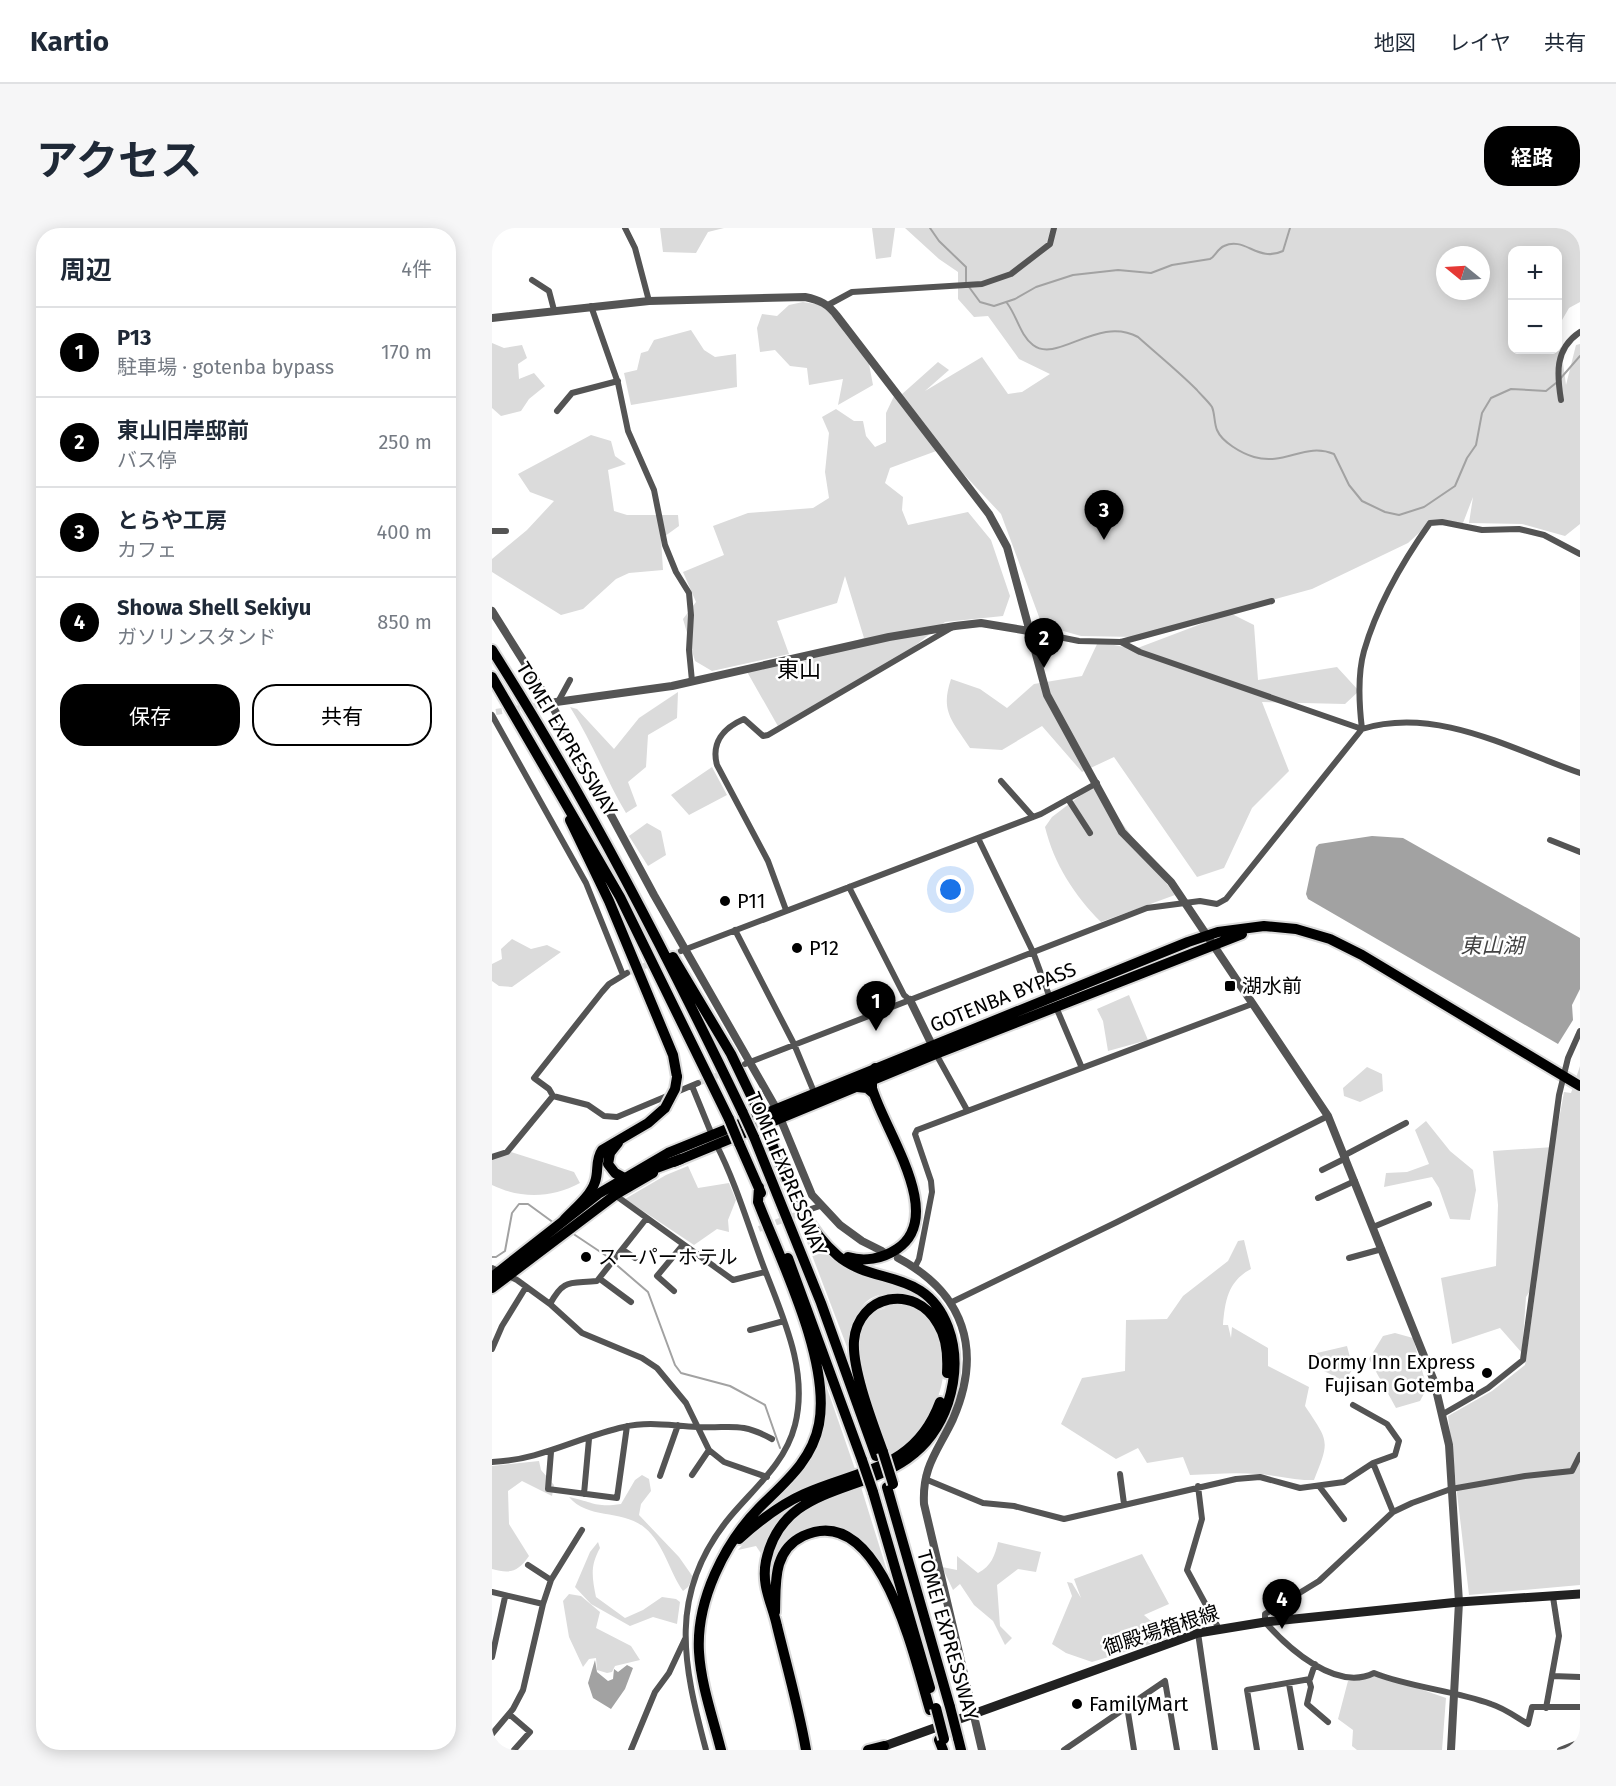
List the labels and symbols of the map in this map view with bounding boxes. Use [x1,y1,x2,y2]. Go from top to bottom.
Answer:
north arrow [1436,246,1490,300]
pin: 3 [1084,490,1124,540]
pin: 2 [1024,618,1064,668]
district label: 東山 [777,656,821,683]
street label: TOMEI EXPRESSWAY [511,657,623,821]
your location [936,875,965,904]
place label: P11 [737,889,765,913]
marker: P11 [718,894,732,908]
water label: 東山湖 [1461,933,1526,959]
place label: P12 [809,936,839,960]
marker: P12 [790,941,804,955]
street label: GOTENBA BYPASS [926,957,1080,1037]
place label: 湖水前 [1242,974,1302,998]
marker: 湖水前 [1223,979,1237,993]
pin: 1 [856,982,896,1031]
street label: TOMEI EXPRESSWAY [742,1088,832,1260]
place label: スーパーホテル [598,1245,738,1269]
marker: スーパーホテル [579,1250,593,1264]
place label: Dormy Inn Express Fujisan Gotemba [1307,1350,1475,1397]
marker: Dormy Inn Express Fujisan Gotemba [1480,1366,1494,1380]
street label: TOMEI EXPRESSWAY [912,1547,984,1723]
pin: 4 [1262,1580,1302,1629]
street label: 御殿場箱根線 [1100,1600,1222,1660]
place label: FamilyMart [1089,1692,1189,1716]
marker: FamilyMart [1070,1697,1084,1711]

